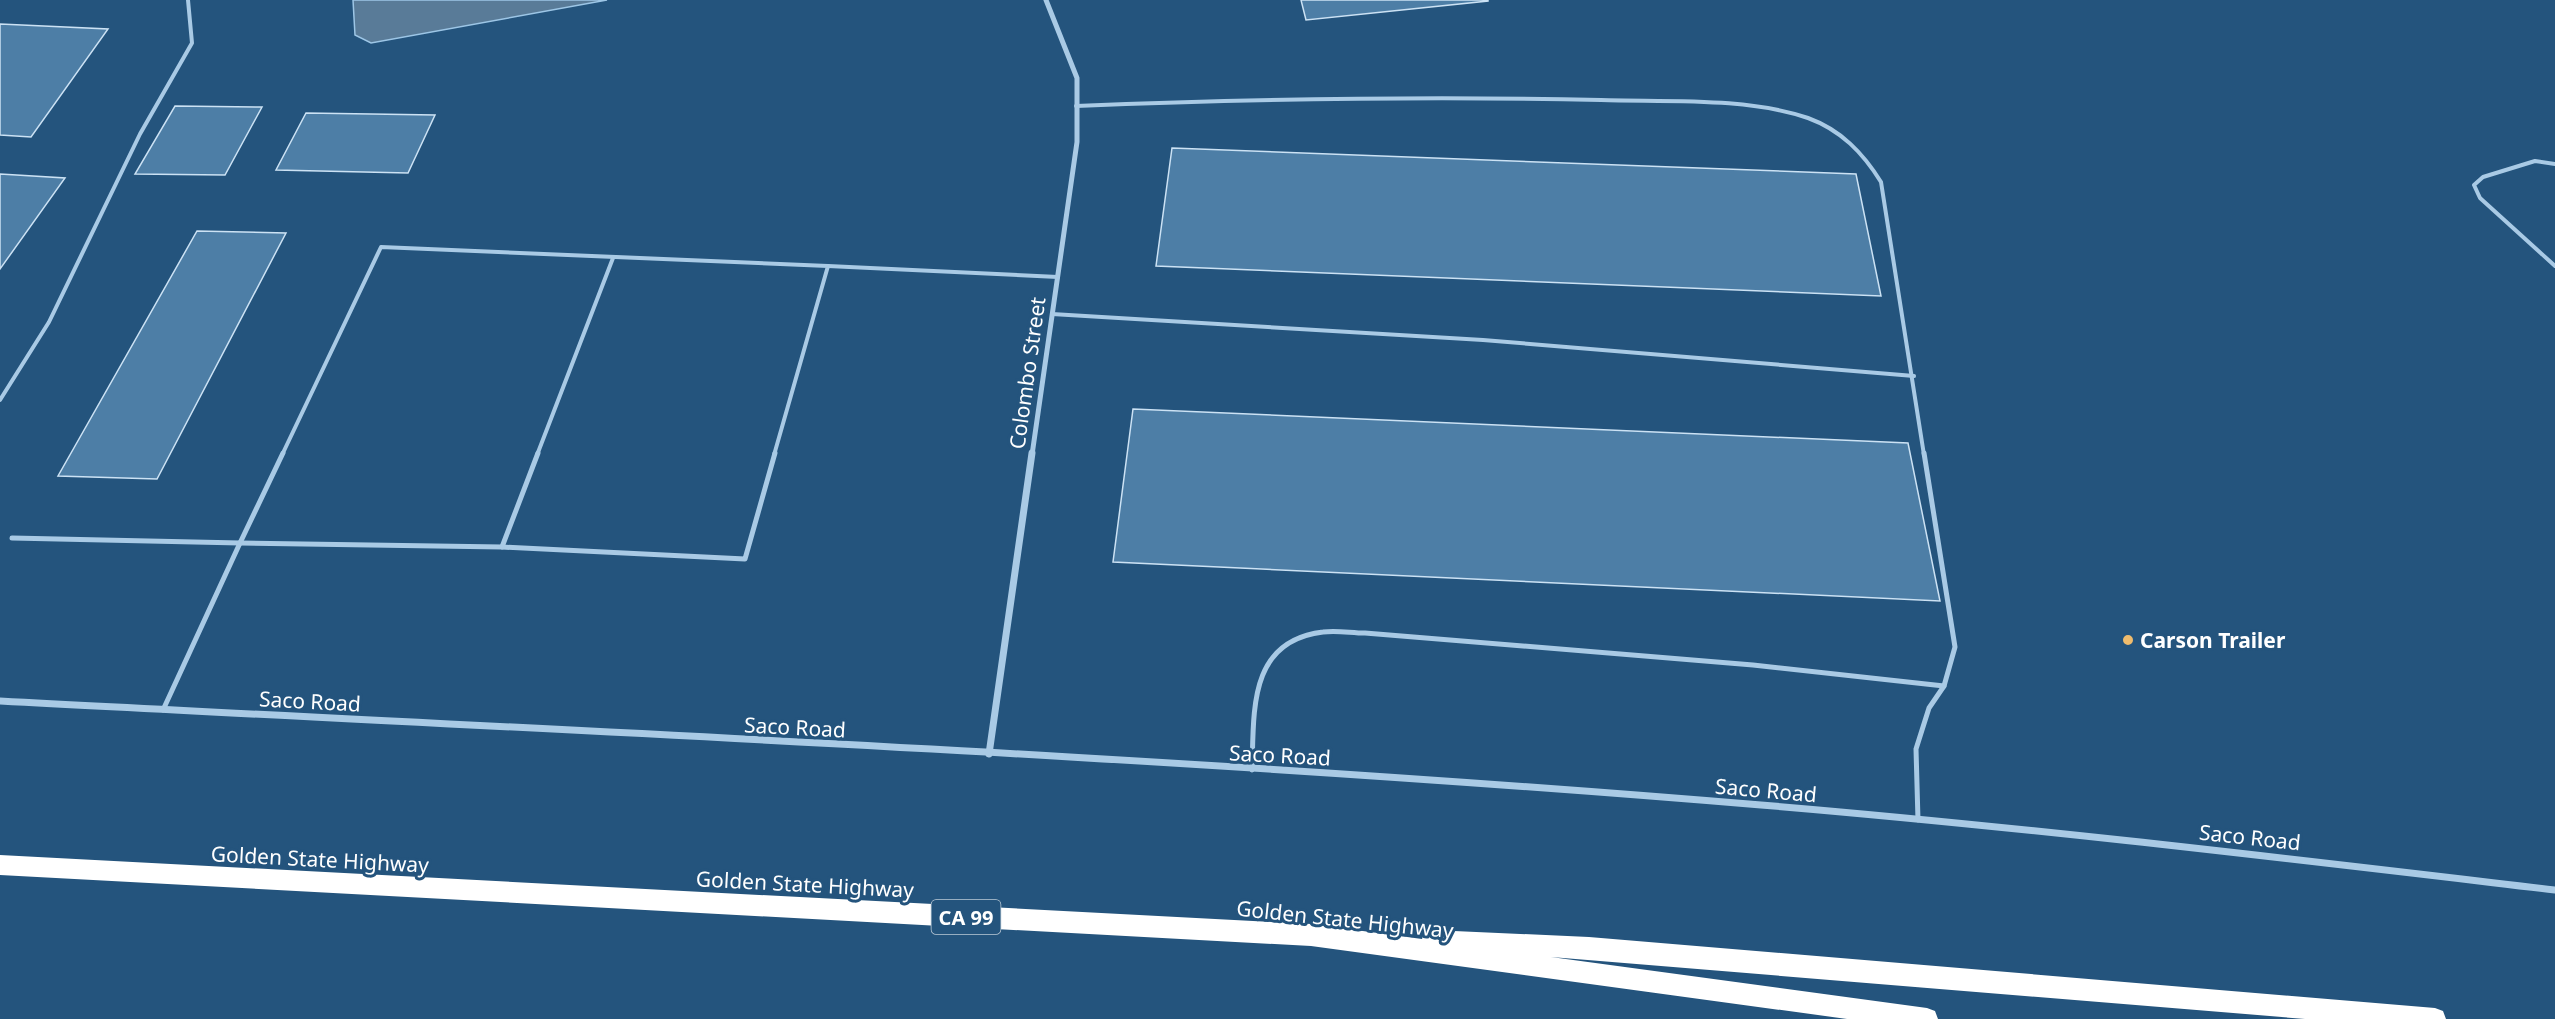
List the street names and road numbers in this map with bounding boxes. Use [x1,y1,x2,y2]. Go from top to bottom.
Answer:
street label: Colombo Street [1002,295,1052,451]
street label: Saco Road [258,684,362,718]
street label: Saco Road [743,710,847,744]
street label: Saco Road [1228,738,1332,772]
street label: Saco Road [1714,772,1818,808]
street label: Saco Road [2198,818,2302,856]
street label: Golden State Highway [210,839,430,879]
street label: Golden State Highway [695,864,915,904]
street label: Golden State Highway [1235,894,1455,944]
road number: CA 99 [932,900,1000,934]

